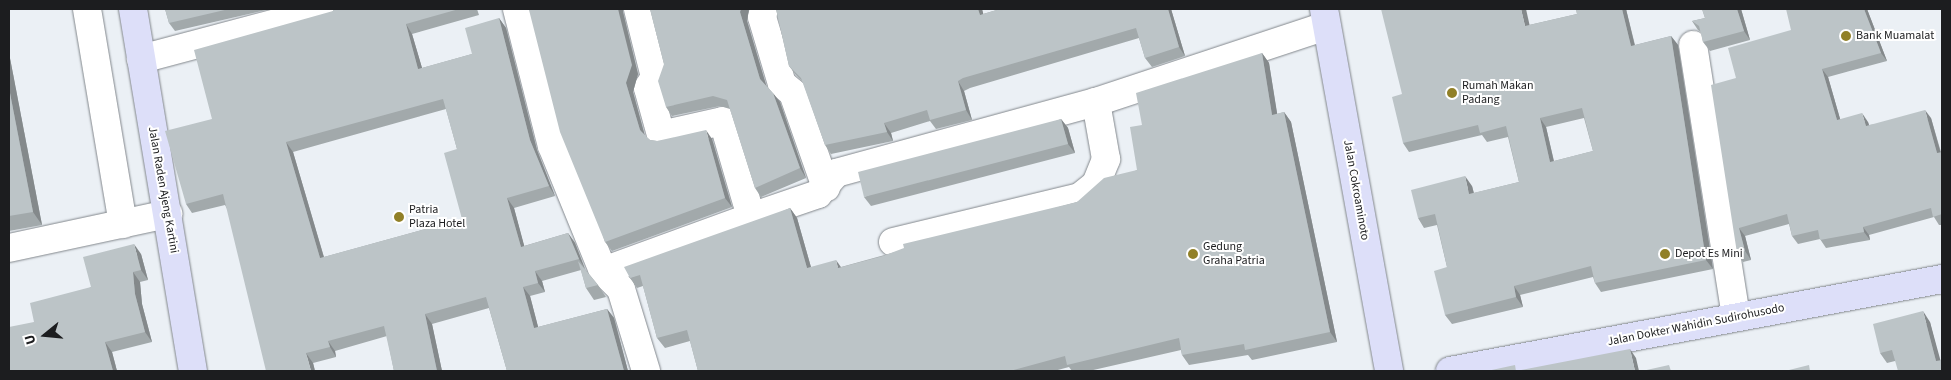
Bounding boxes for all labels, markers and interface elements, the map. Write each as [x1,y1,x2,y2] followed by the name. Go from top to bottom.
[1856,29,1934,43] place label: Bank Muamalat
[1840,30,1852,42] marker: Bank Muamalat
[1462,79,1533,107] place label: Rumah Makan Padang
[1446,87,1458,99] marker: Rumah Makan Padang
[145,126,181,254] street label: Jalan Raden Ajeng Kartini
[1340,139,1372,241] street label: Jalan Cokroaminoto
[409,203,465,231] place label: Patria Plaza Hotel
[393,211,405,223] marker: Patria Plaza Hotel
[1203,240,1265,268] place label: Gedung Graha Patria
[1675,247,1743,261] place label: Depot Es Mini
[1187,248,1199,260] marker: Gedung Graha Patria
[1659,248,1671,260] marker: Depot Es Mini
[1606,301,1786,349] street label: Jalan Dokter Wahidin Sudirohusodo
[20,310,70,360] north arrow
[20,332,42,347] text: U

